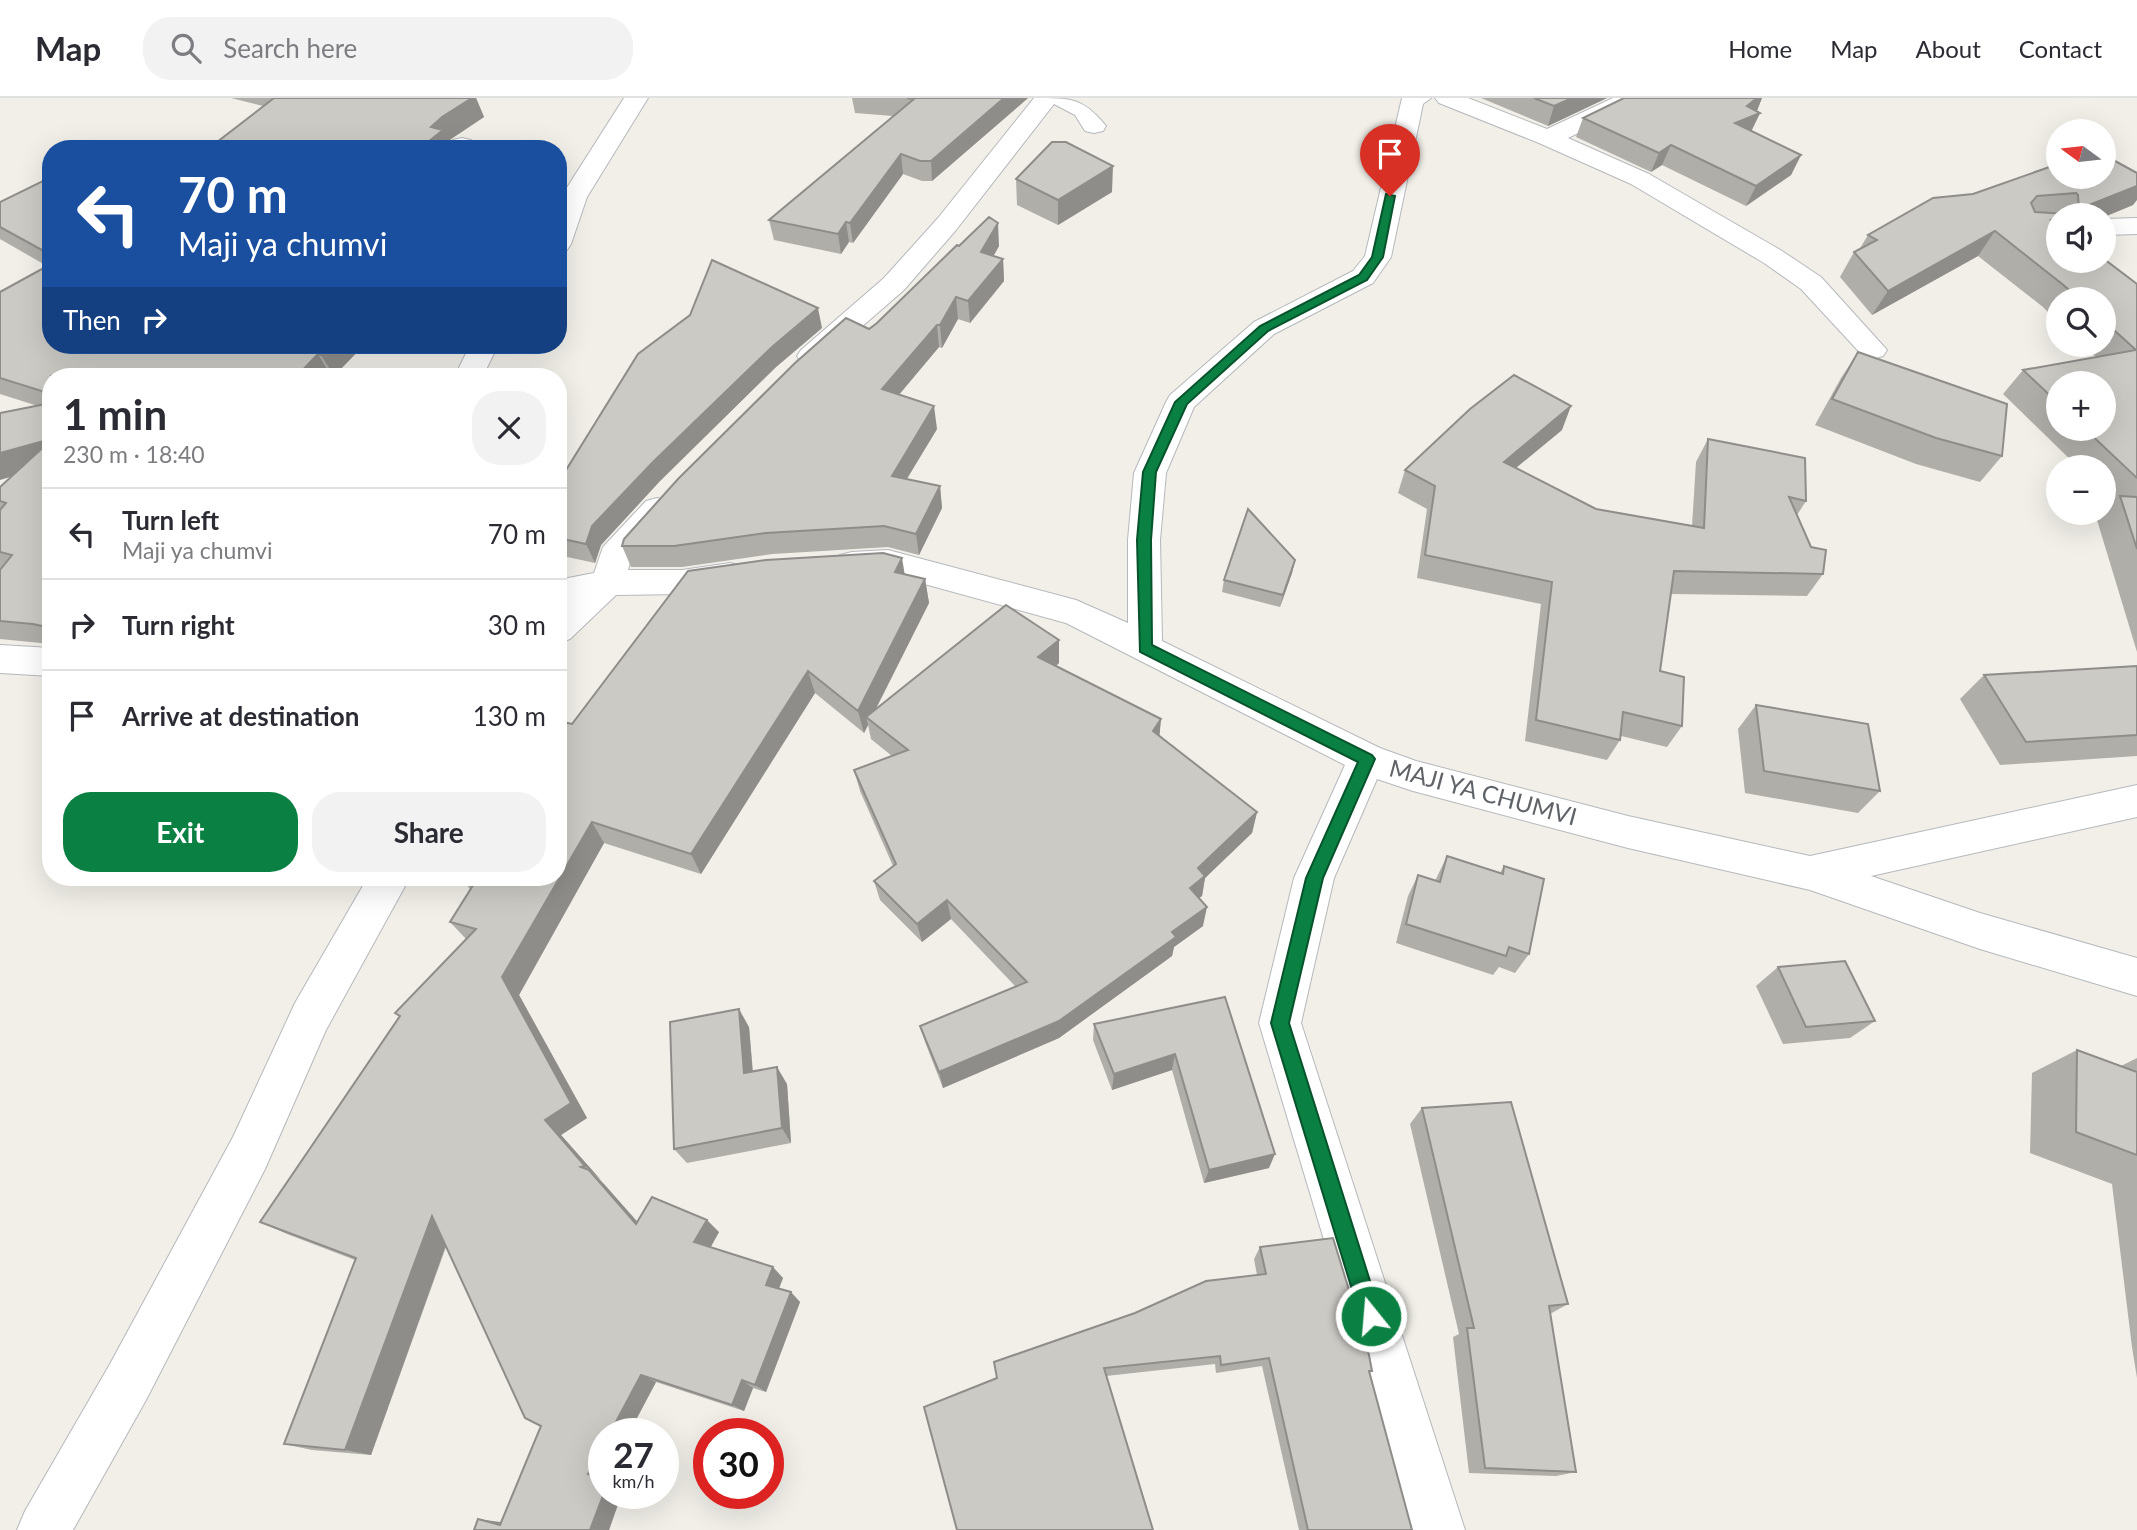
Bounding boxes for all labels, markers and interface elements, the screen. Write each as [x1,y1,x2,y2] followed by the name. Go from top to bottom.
[143,17,633,80] search box
[35,28,101,68] text: Map
[167,29,205,67] icon: search
[223,32,357,64] text: Search here
[1728,34,1792,63] text: Home
[1830,34,1878,63] text: Map
[1916,34,1981,63] text: About
[2019,34,2102,63] text: Contact
[2046,119,2116,189] north arrow
[2046,119,2116,525] map controls
[1360,124,1420,196] pin
[1371,135,1409,173] icon: arrive
[178,165,288,223] text: 70 m
[63,168,154,259] icon: left
[2046,203,2116,273] button: sound
[178,224,387,263] text: Maji ya chumvi
[2046,287,2116,357] button: search
[135,301,173,339] icon: right
[63,304,121,336] text: Then
[2046,371,2116,441] button: +
[63,389,167,439] text: 1 min
[472,391,546,465] button: close
[63,440,205,468] text: 230 m · 18:40
[2046,455,2116,525] button: −
[122,504,219,536] text: Turn left
[63,515,101,553] icon: left
[488,518,546,550] text: 70 m
[122,536,272,564] text: Maji ya chumvi
[63,606,101,644] icon: right
[122,609,235,641] text: Turn right
[488,609,546,641] text: 30 m
[63,697,101,735] icon: arrive
[122,700,359,732] text: Arrive at destination
[473,700,546,732] text: 130 m
[1387,753,1580,831] street label: MAJI YA CHUMVI
[63,792,298,872] button: Exit
[312,792,546,872] button: Share
[1334,1279,1408,1353] position arrow
[693,1418,784,1509] speed limit sign: 30
[613,1433,654,1475] text: 27
[612,1470,655,1492] text: km/h

